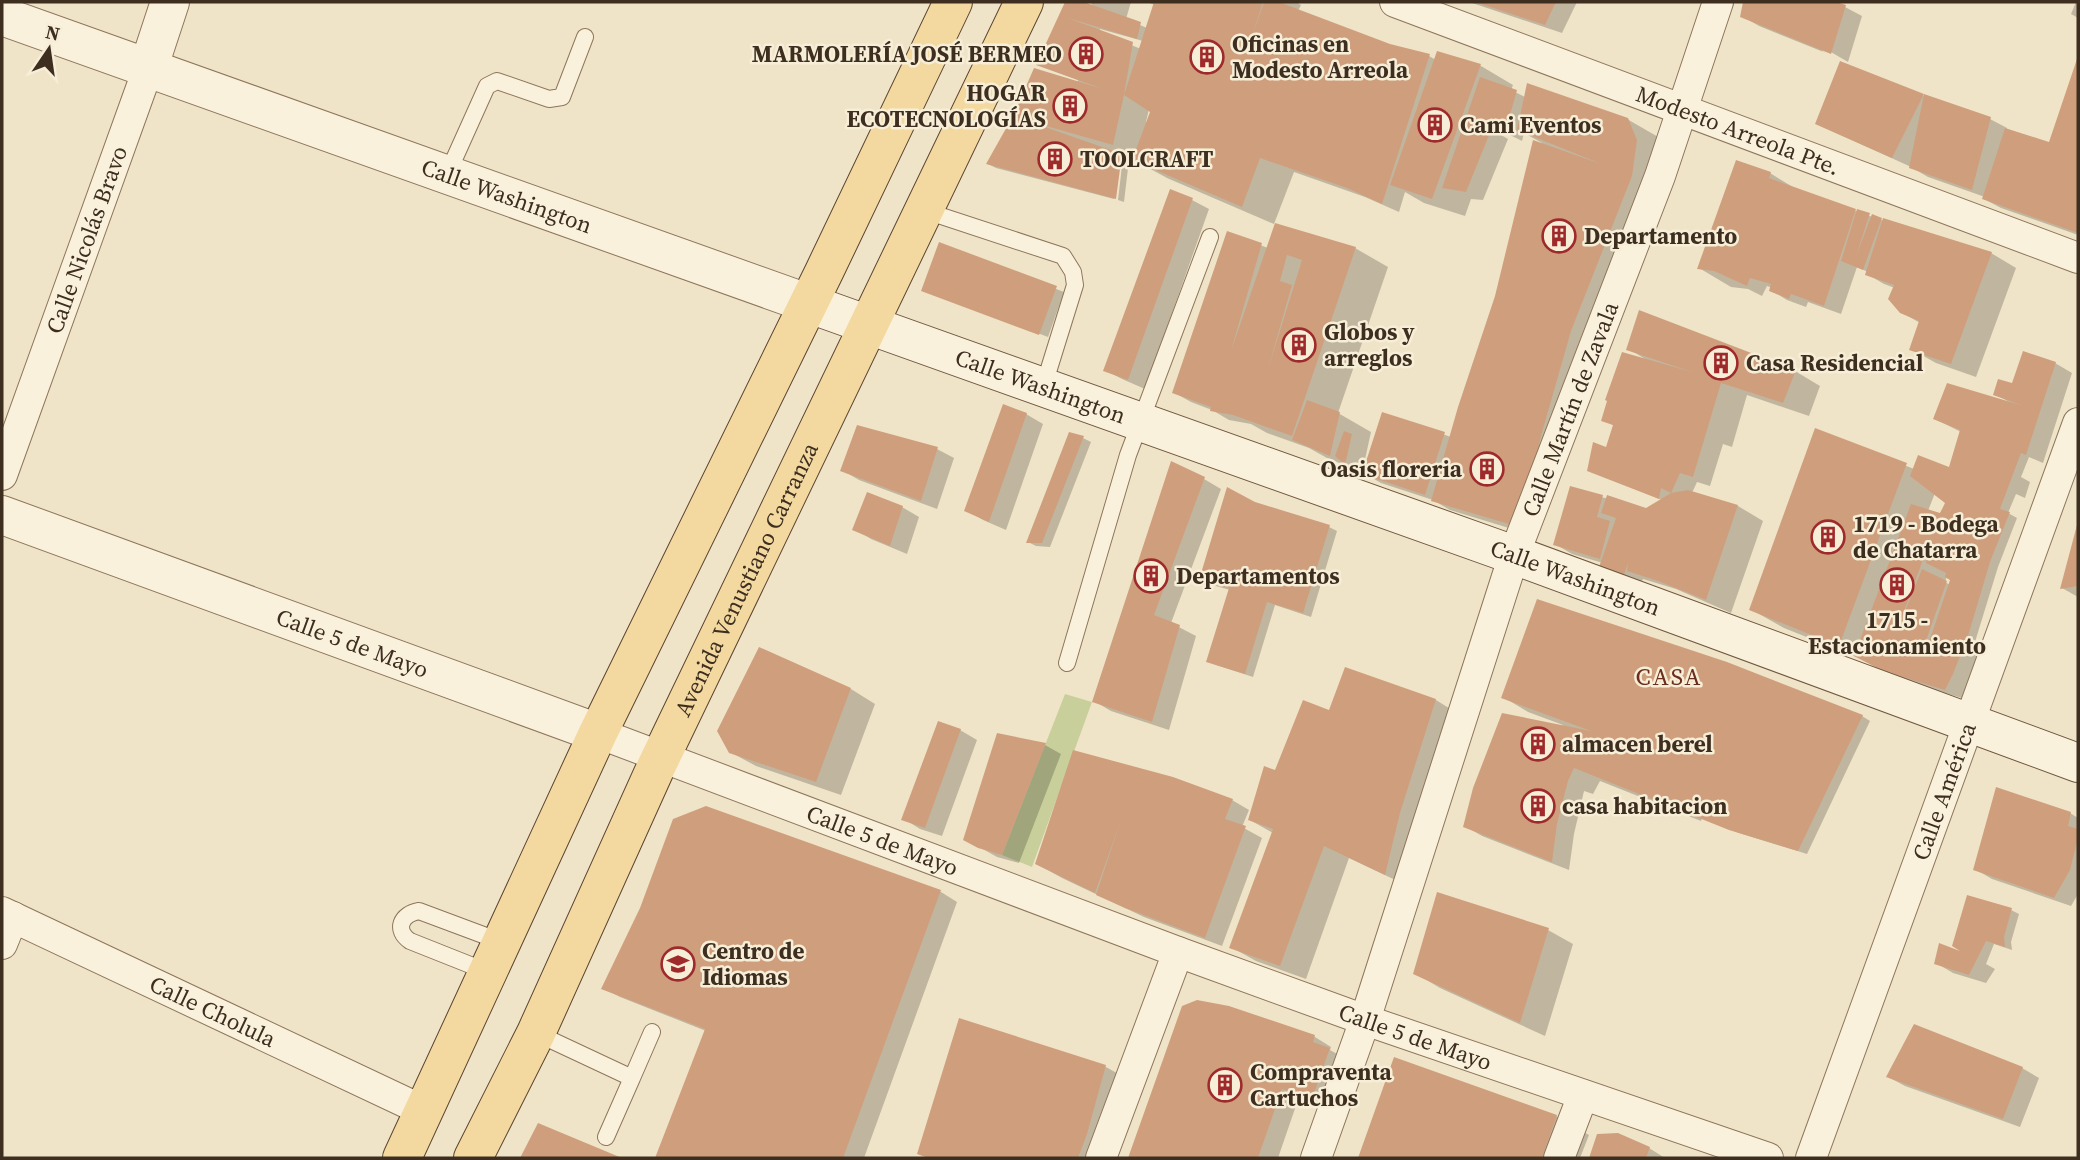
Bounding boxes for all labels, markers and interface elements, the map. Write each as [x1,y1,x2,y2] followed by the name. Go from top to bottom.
[14,14,84,84] north arrow
[43,18,63,47] text: N
[1232,28,1409,86] place label: Oficinas en Modesto Arreola
[1067,35,1105,73] building icon: MARMOLERÍA JOSÉ BERMEO
[752,38,1062,70] place label: MARMOLERÍA JOSÉ BERMEO
[1188,38,1226,76] building icon: Oficinas en Modesto Arreola
[847,77,1046,135] place label: HOGAR ECOTECNOLOGÍAS
[1631,78,1844,183] street label: Modesto Arreola Pte.
[1051,87,1089,125] building icon: HOGAR ECOTECNOLOGÍAS
[1416,106,1454,144] building icon: Cami Eventos
[1460,109,1602,141] place label: Cami Eventos
[1036,140,1074,178] building icon: TOOLCRAFT
[38,142,135,338] street label: Calle Nicolás Bravo
[1080,143,1214,175] place label: TOOLCRAFT
[417,151,597,241] street label: Calle Washington
[1540,217,1578,255] building icon: Departamento
[1584,220,1737,252] place label: Departamento
[1514,297,1626,521] street label: Calle Martín de Zavala
[1324,316,1415,374] place label: Globos y arreglos
[1280,326,1318,364] building icon: Globos y arreglos
[951,341,1130,431] street label: Calle Washington
[1702,344,1740,382] building icon: Casa Residencial
[1746,347,1923,379] place label: Casa Residencial
[667,437,826,722] street label: Avenida Venustiano Carranza
[1468,450,1506,488] building icon: Oasis floreria
[1320,453,1463,485] place label: Oasis floreria
[1853,508,2000,566] place label: 1719 - Bodega de Chatarra
[1809,518,1847,556] building icon: 1719 - Bodega de Chatarra
[1486,532,1665,624] street label: Calle Washington
[1132,557,1170,595] building icon: Departamentos
[1176,560,1340,592] place label: Departamentos
[1878,566,1916,604] building icon: 1715 - Estacionamiento
[272,601,433,686] street label: Calle 5 de Mayo
[1808,604,1986,662] place label: 1715 - Estacionamiento
[1636,660,1702,693] district label: CASA
[1904,718,1984,865] street label: Calle América
[1519,725,1557,763] building icon: almacen berel
[1562,728,1713,760] place label: almacen berel
[1519,787,1557,825] building icon: casa habitacion
[1562,790,1728,822] place label: casa habitacion
[802,797,963,884] street label: Calle 5 de Mayo
[702,935,804,993] place label: Centro de Idiomas
[659,945,697,983] school or university icon: Centro de Idiomas
[144,968,281,1055] street label: Calle Cholula
[1334,996,1496,1078] street label: Calle 5 de Mayo
[1250,1056,1393,1114] place label: Compraventa Cartuchos
[1206,1066,1244,1104] building icon: Compraventa Cartuchos

